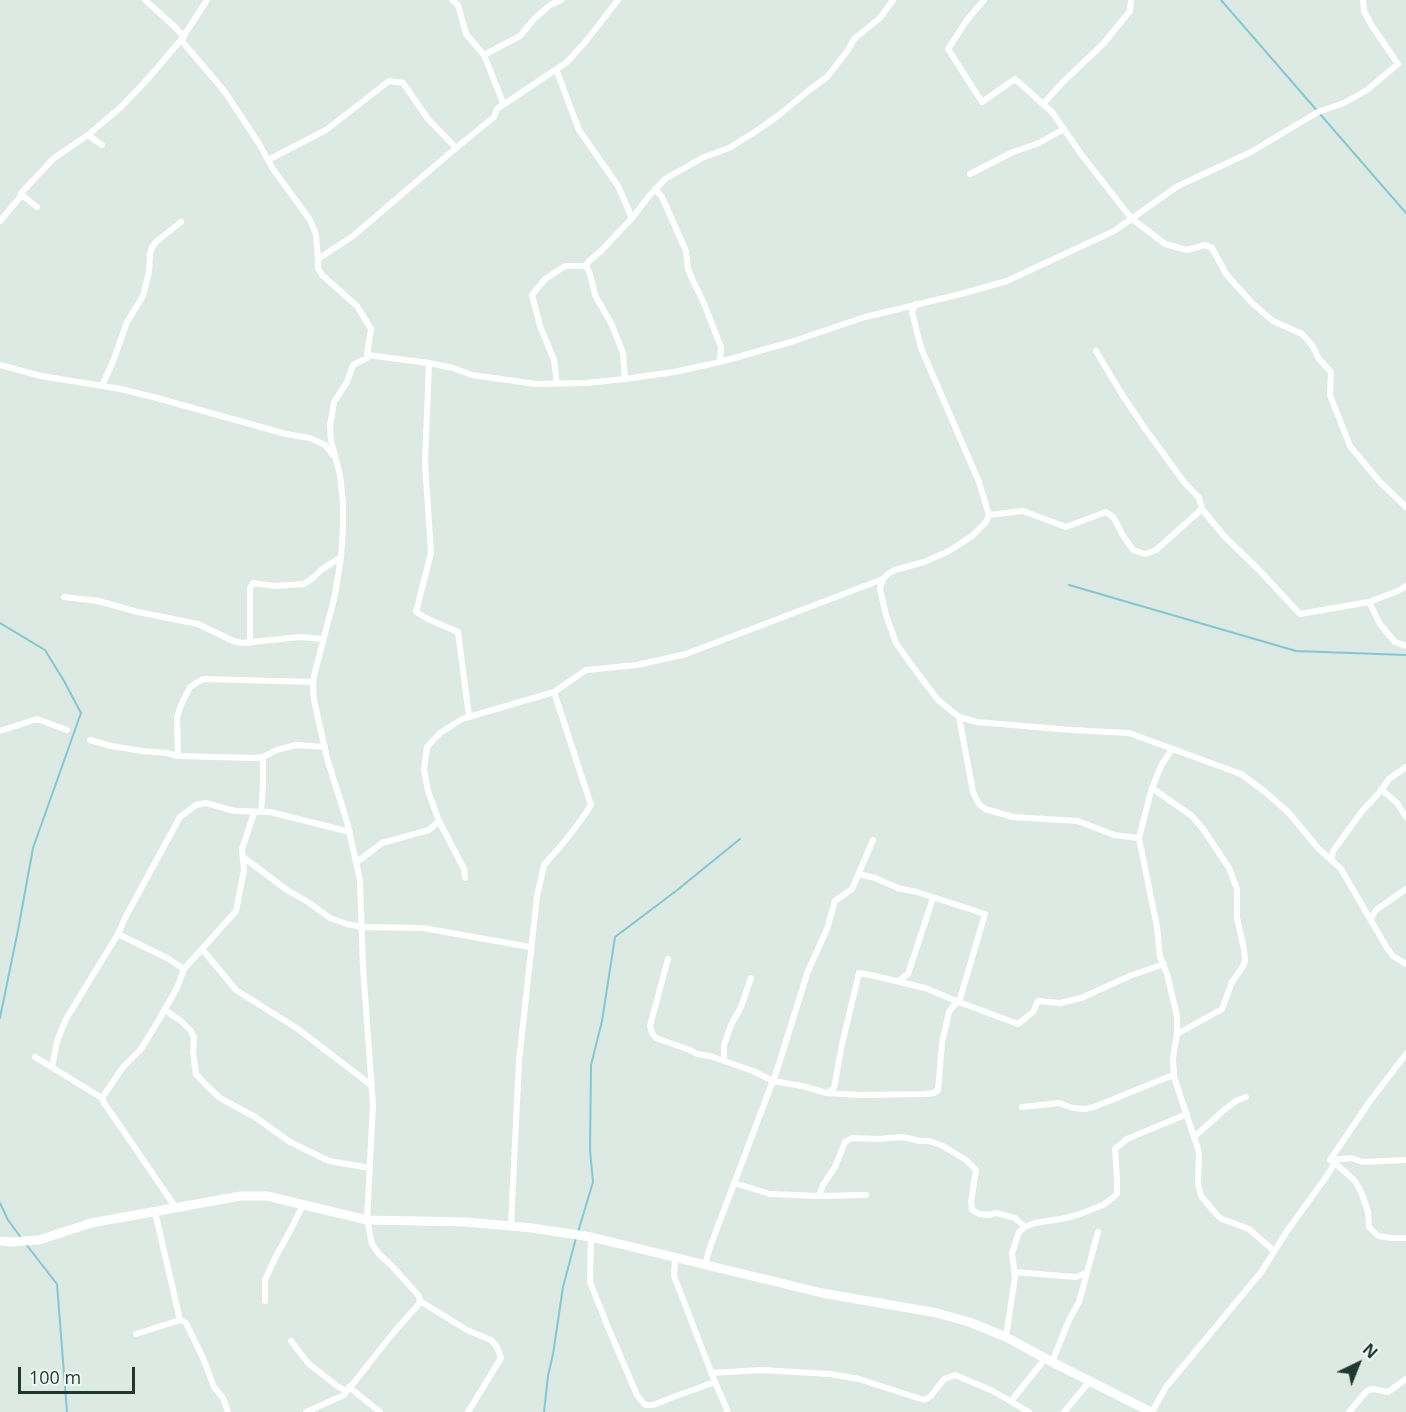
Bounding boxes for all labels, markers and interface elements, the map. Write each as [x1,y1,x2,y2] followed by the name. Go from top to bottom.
[1328,1334,1388,1394] north arrow
[1358,1338,1383,1363] text: N
[21,1355,138,1393] scale bar
[29,1365,81,1389] text: 100 m

